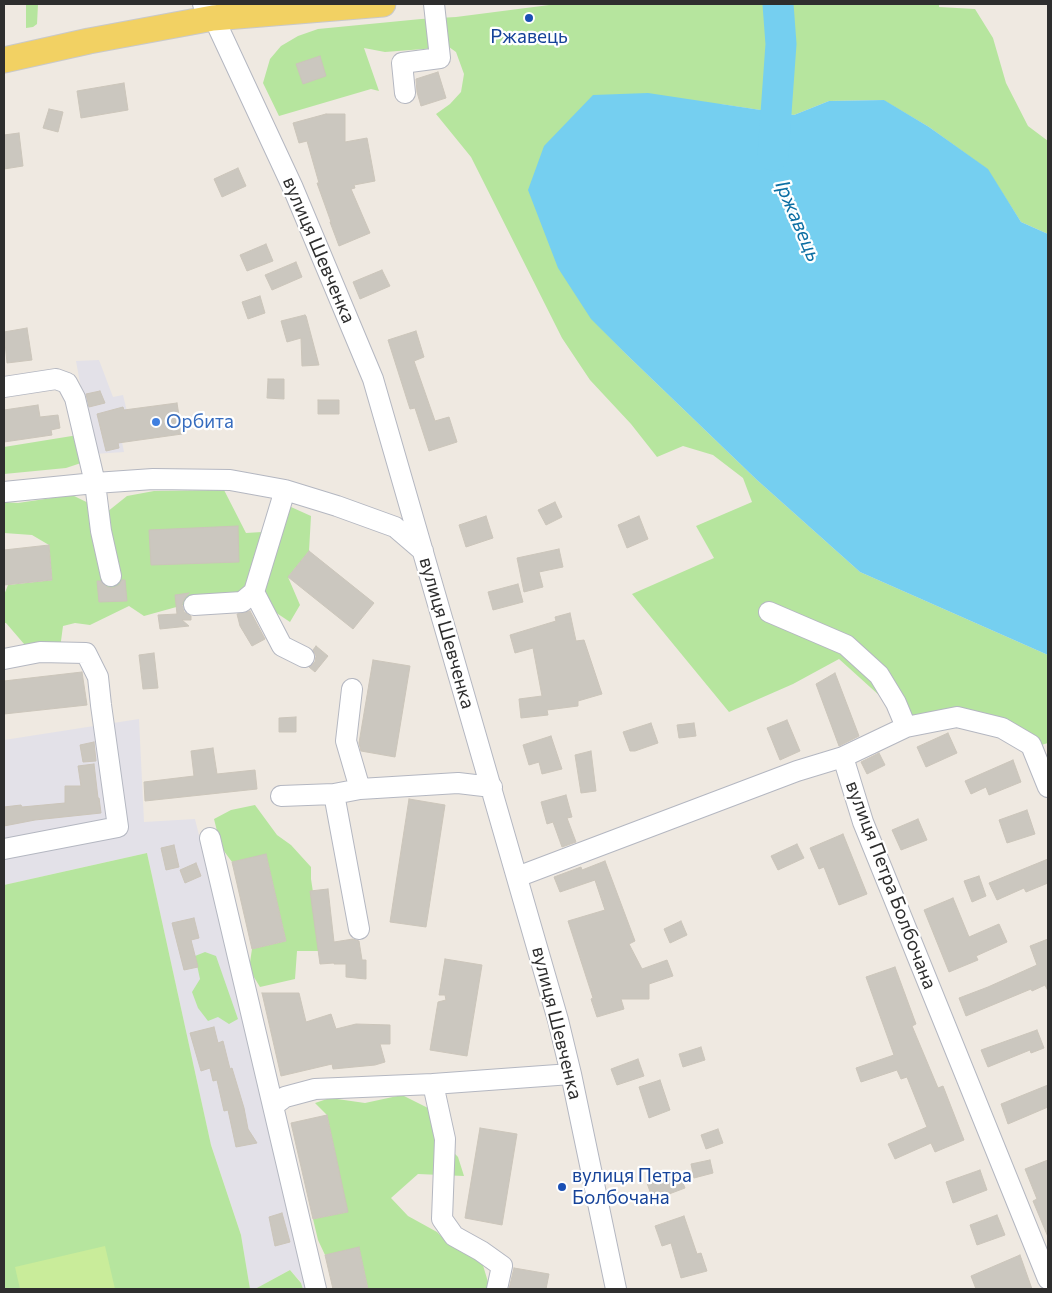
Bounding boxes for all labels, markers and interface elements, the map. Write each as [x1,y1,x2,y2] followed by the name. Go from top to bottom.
[523,12,535,24] marker: Ржавець
[490,26,568,48] place label: Ржавець
[278,173,360,327] street label: вулиця Шевченка
[770,177,826,265] water label: Іржавець
[166,411,234,433] place label: Орбита
[150,416,162,428] marker: Орбита
[414,555,480,711] street label: вулиця Шевченка
[841,778,941,992] street label: вулиця Петра Болбочана
[527,944,587,1102] street label: вулиця Шевченка
[572,1165,692,1209] place label: вулиця Петра Болбочана
[556,1181,568,1193] marker: вулиця Петра Болбочана

